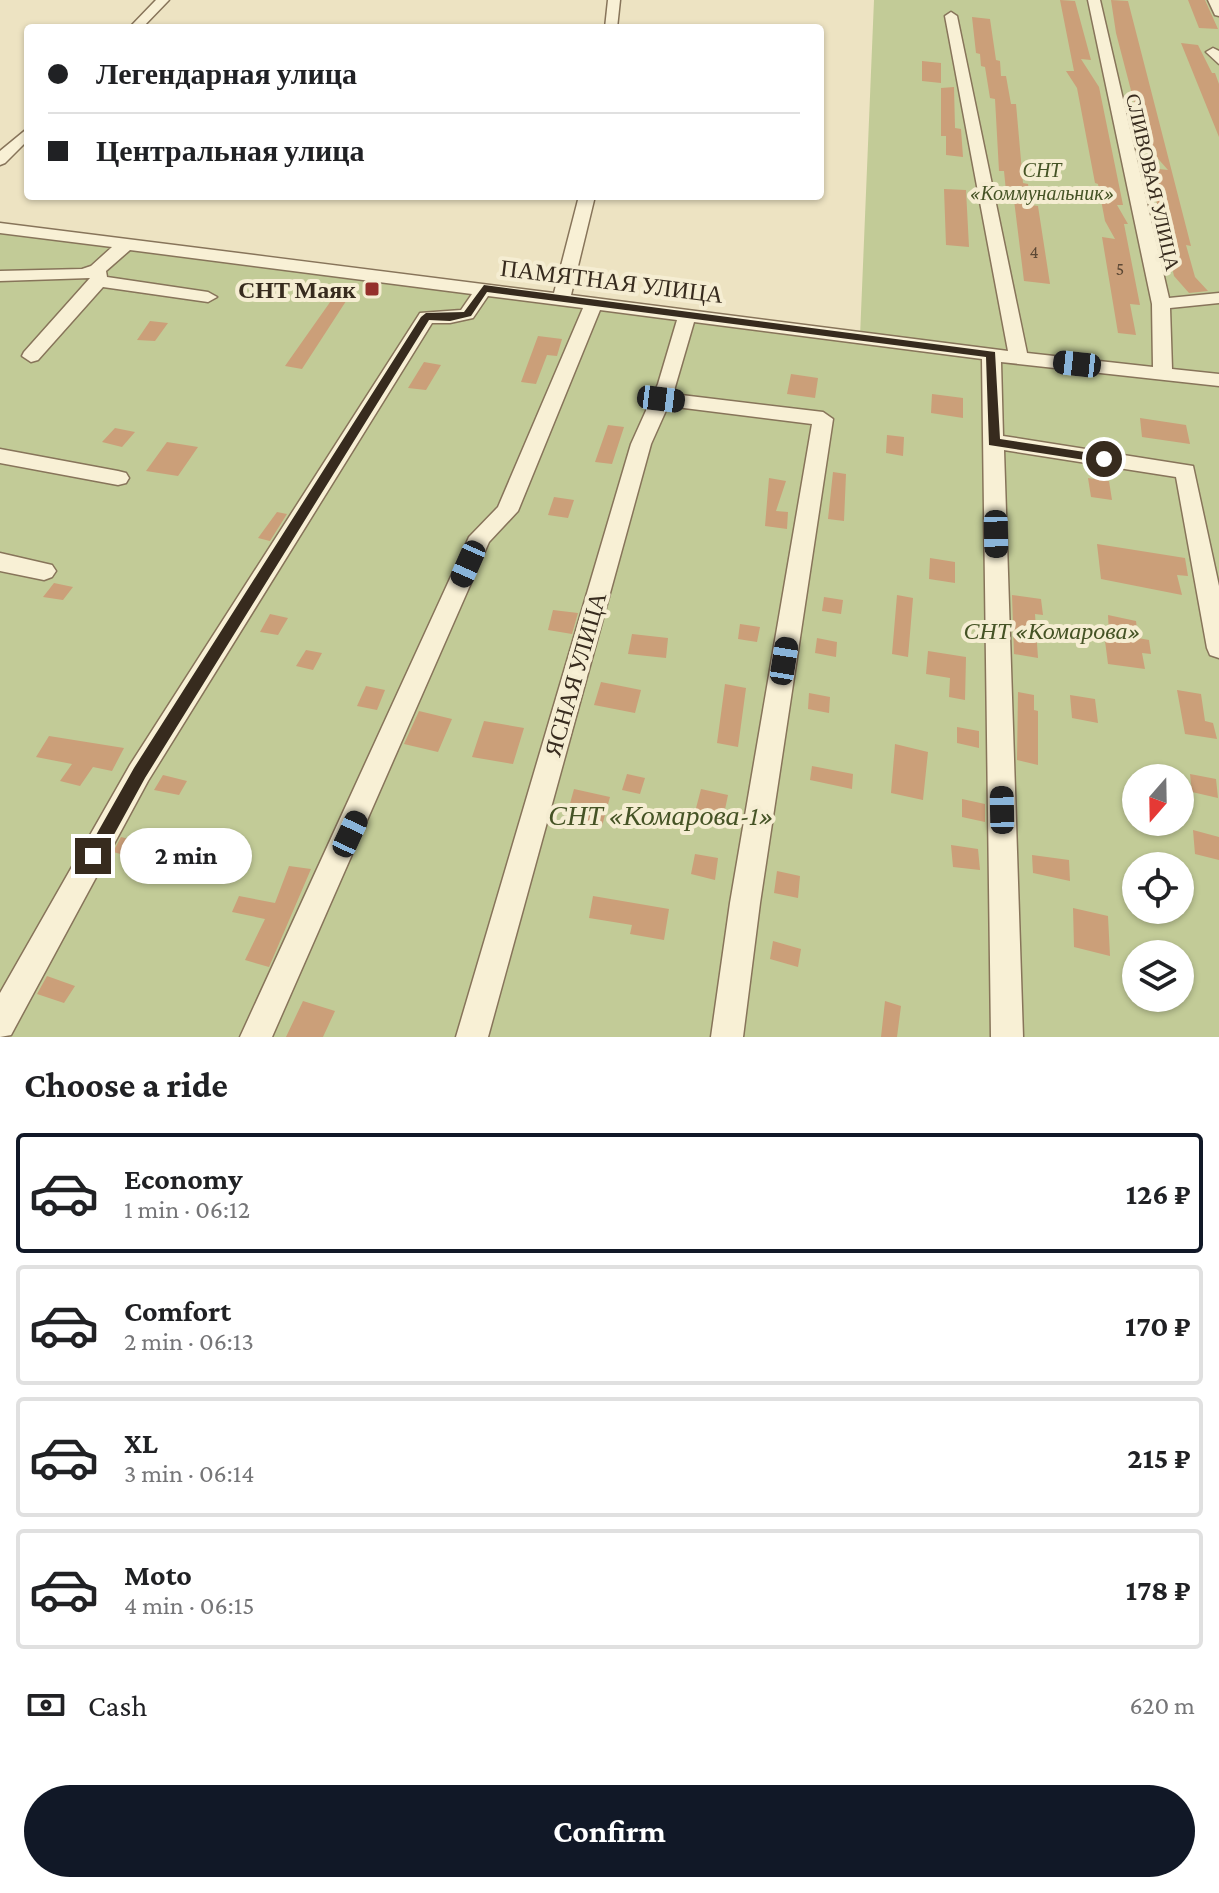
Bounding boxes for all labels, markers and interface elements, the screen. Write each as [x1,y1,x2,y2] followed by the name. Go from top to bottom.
[96,57,357,90] text: Легендарная улица
[1121,91,1184,273] street label: СЛИВОВАЯ УЛИЦА
[96,134,365,167] text: Центральная улица
[970,159,1114,205] park label: СНТ «Коммунальник»
[1029,242,1039,262] house number: 4
[499,254,726,308] street label: ПАМЯТНАЯ УЛИЦА
[1116,259,1124,279] house number: 5
[238,276,356,303] place label: СНТ Маяк
[363,280,381,298] marker: СНТ Маяк
[1052,350,1102,378] car
[636,384,686,414] car
[1086,441,1122,477] route start
[984,510,1008,558] car
[447,537,489,591] car
[539,588,612,759] street label: ЯСНАЯ УЛИЦА
[964,617,1140,644] park label: СНТ «Комарова»
[768,635,800,687] car
[1122,764,1194,836] north arrow
[1122,764,1194,1012] map controls
[990,786,1014,834] car
[548,800,774,831] park label: СНТ «Комарова-1»
[329,807,371,861] car
[121,828,253,884] callout: 2 min
[75,838,111,874] route end
[155,841,217,870] text: 2 min
[1122,852,1194,924] button: locate
[1122,940,1194,1012] button: layers
[24,1065,228,1105] text: Choose a ride
[28,1157,100,1229] icon: car
[124,1162,243,1195] text: Economy
[1126,1177,1191,1210] text: 126 ₽
[124,1195,250,1224] text: 1 min · 06:12
[28,1289,100,1361] icon: car
[124,1294,231,1327] text: Comfort
[1125,1309,1191,1342] text: 170 ₽
[124,1327,254,1356] text: 2 min · 06:13
[28,1421,100,1493] icon: car
[124,1426,158,1459] text: XL
[1127,1441,1191,1474] text: 215 ₽
[124,1459,255,1488] text: 3 min · 06:14
[28,1553,100,1625] icon: car
[124,1558,192,1591] text: Moto
[1126,1573,1191,1606] text: 178 ₽
[124,1591,255,1620] text: 4 min · 06:15
[24,1683,68,1727] icon: cash
[88,1689,147,1722] text: Cash
[1129,1691,1195,1720] text: 620 m
[24,1785,1195,1877] button: Confirm

